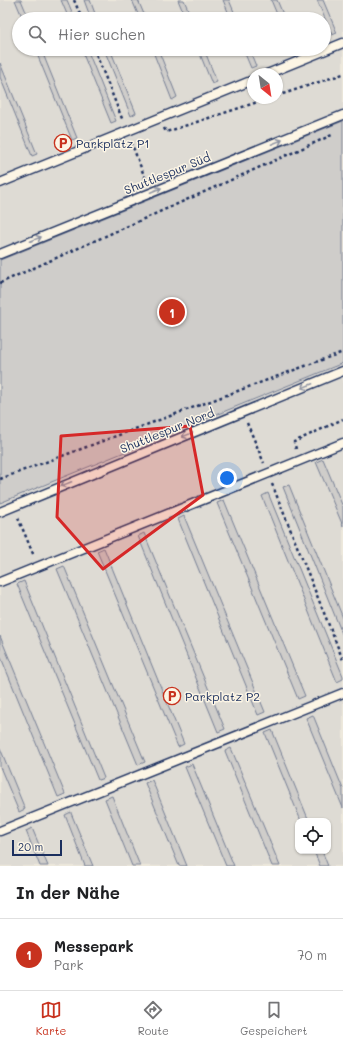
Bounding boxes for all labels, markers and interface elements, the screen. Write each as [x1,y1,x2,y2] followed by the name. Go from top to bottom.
[12,12,331,56] search box
[26,23,48,45] icon: search
[58,24,145,44] text: Hier suchen
[247,68,283,104] north arrow
[53,133,73,153] parking icon: Parkplatz P1
[76,135,150,151] place label: Parkplatz P1
[271,137,283,145] one-way arrow
[121,148,213,198] street label: Shuttlespur Süd
[150,186,162,193] one-way arrow
[30,235,42,243] one-way arrow
[159,297,185,327] pin: 1
[301,382,313,390] one-way arrow
[117,404,217,456] street label: Shuttlespur Nord
[181,431,193,439] one-way arrow
[217,468,237,488] your location
[61,481,73,489] one-way arrow
[162,686,182,706] parking icon: Parkplatz P2
[185,688,260,704] place label: Parkplatz P2
[295,818,331,854] map controls
[295,818,331,854] button: locate
[12,838,62,857] scale bar
[18,839,43,854] text: 20 m
[16,881,120,903] text: In der Nähe
[54,936,134,956] text: Messepark
[26,946,32,963] text: 1
[297,946,327,963] text: 70 m
[54,956,83,973] text: Park
[36,999,66,1038] tab: Karte
[138,999,169,1038] tab: Route
[240,999,307,1038] tab: Gespeichert

